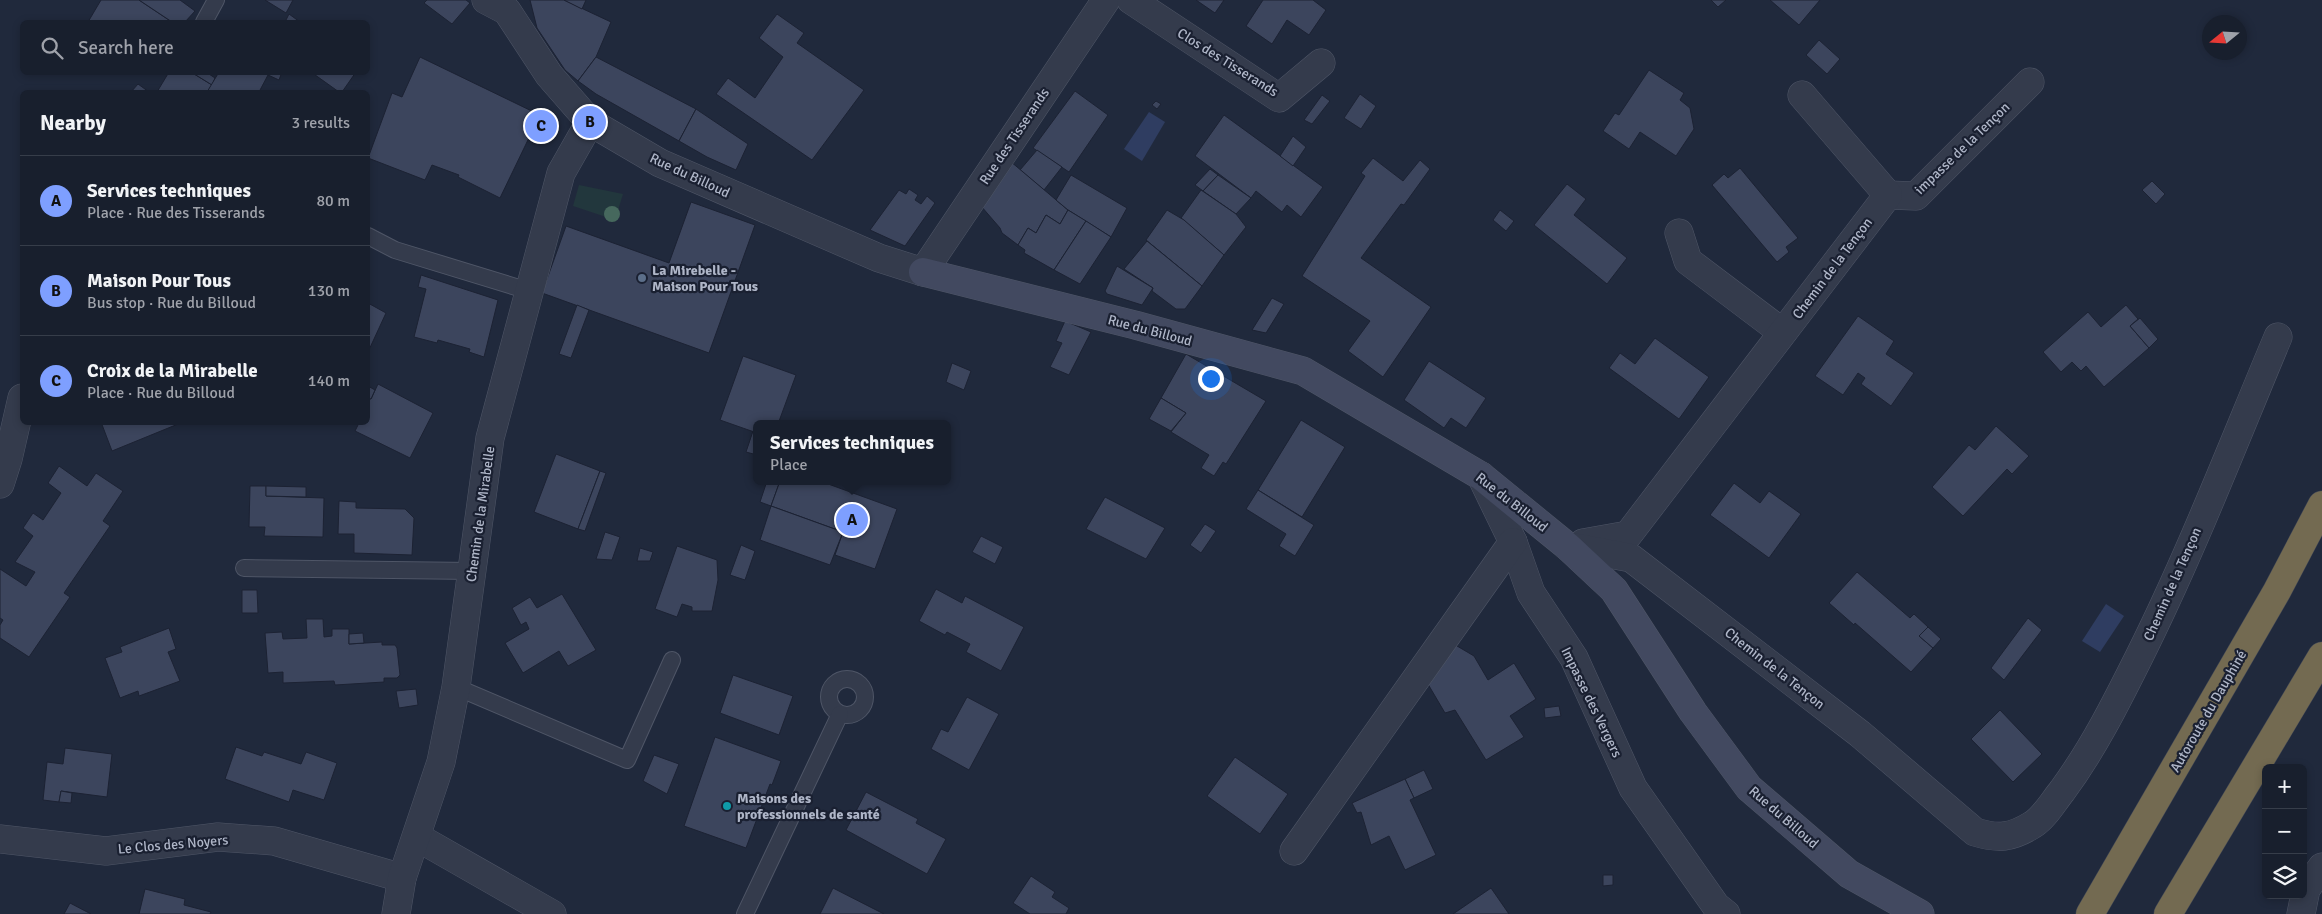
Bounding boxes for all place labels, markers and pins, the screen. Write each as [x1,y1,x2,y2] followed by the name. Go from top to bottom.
[574,103,606,141] pin: B
[525,107,557,145] pin: C
[652,262,758,295] place label: La Mirebelle - Maison Pour Tous
[636,272,648,284] marker: La Mirebelle - Maison Pour Tous
[836,501,868,539] pin: A
[737,790,880,823] place label: Maisons des professionnels de santé
[721,800,733,812] marker: Maisons des professionnels de santé

